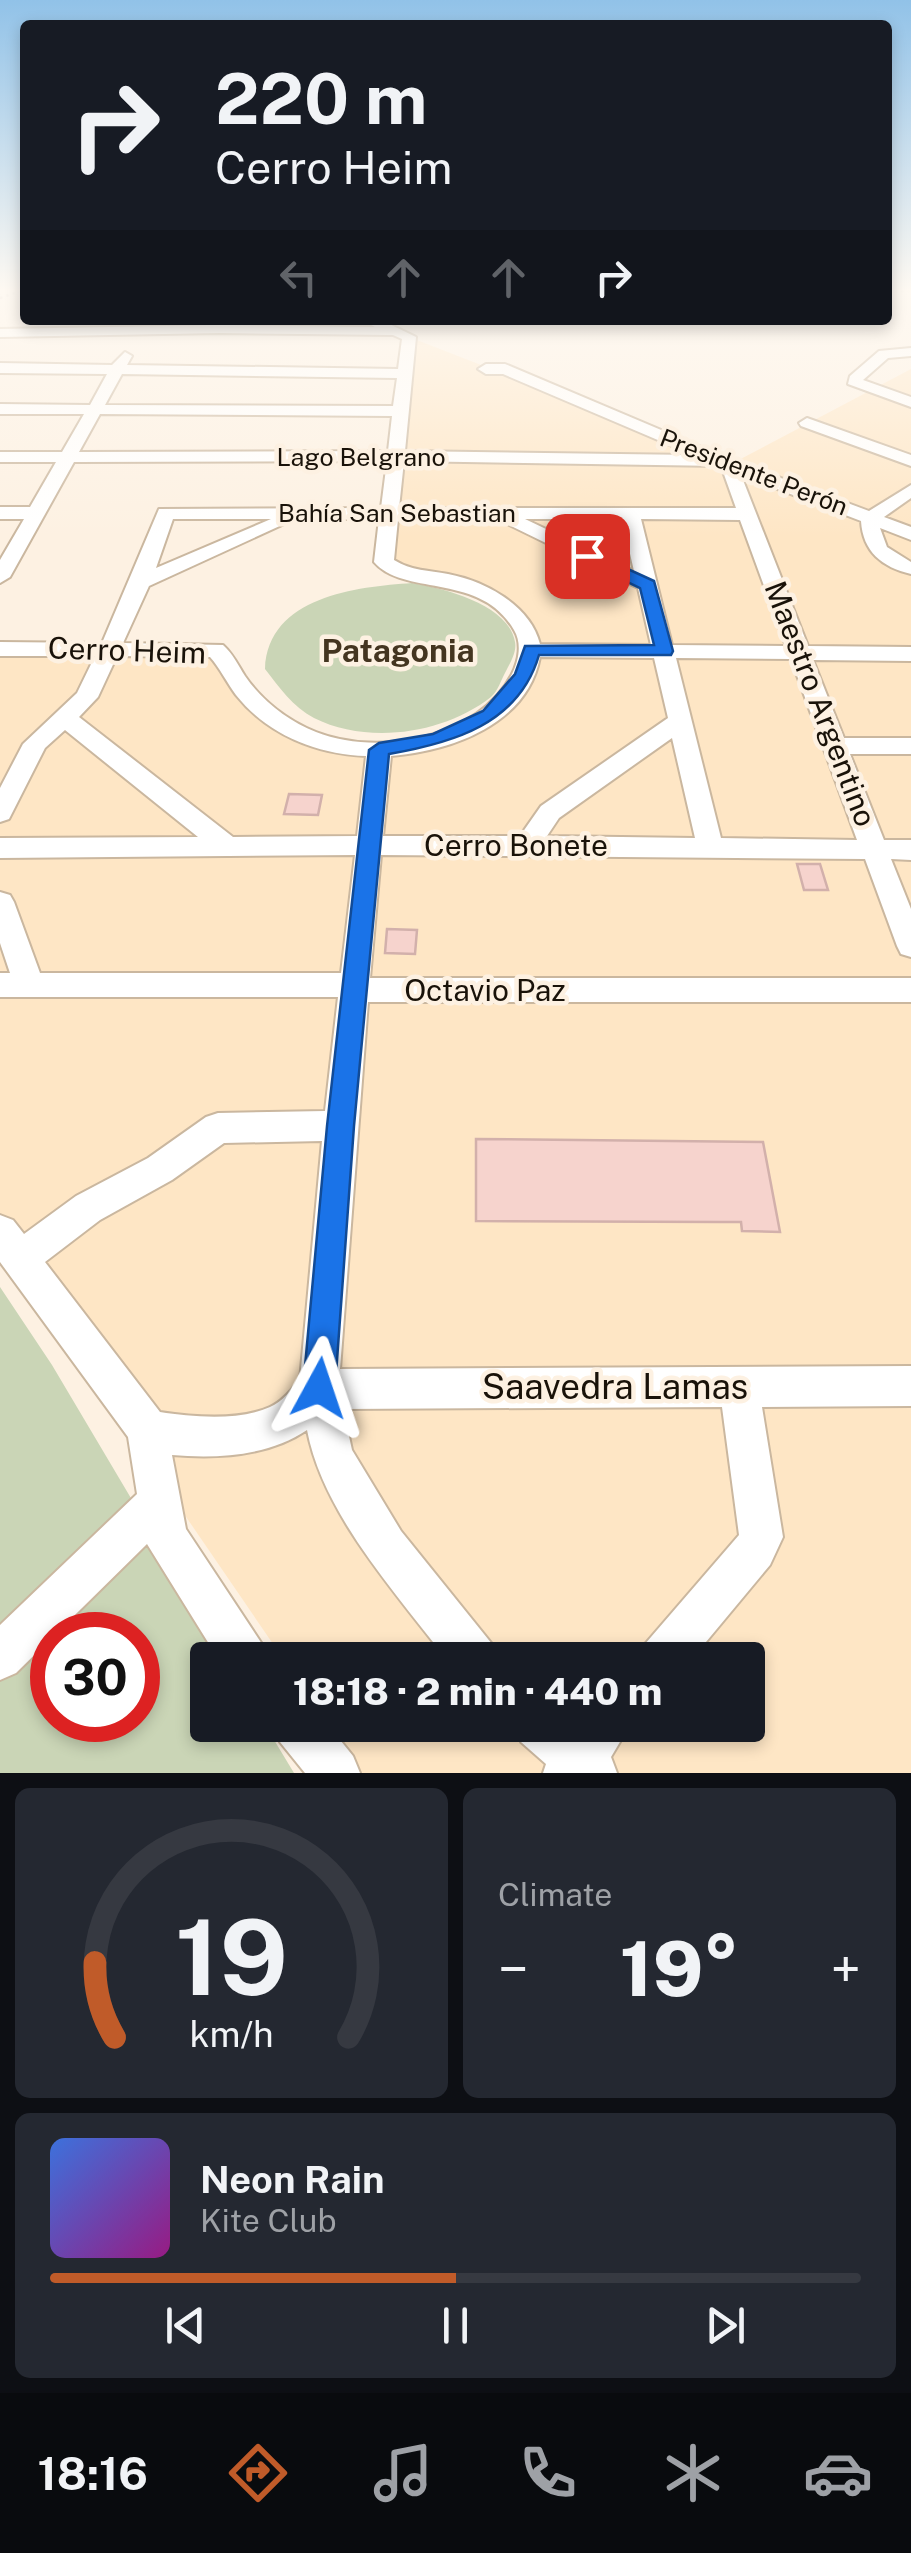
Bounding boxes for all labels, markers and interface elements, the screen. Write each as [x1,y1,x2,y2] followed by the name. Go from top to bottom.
[215,57,428,140] text: 220 m
[50,60,180,190] icon: right
[215,141,452,194] text: Cerro Heim
[271,250,326,305] icon: left
[376,250,431,305] icon: ahead
[481,250,536,305] icon: ahead
[586,250,641,305] icon: right
[656,422,852,522] street label: Presidente Perón
[276,442,446,472] street label: Lago Belgrano
[278,498,516,528] street label: Bahía San Sebastian
[545,514,630,599] pin
[560,529,615,584] icon: arrive
[758,576,884,831] street label: Maestro Argentino
[47,629,207,671] street label: Cerro Heim
[321,632,475,669] district label: Patagonia
[424,827,608,863] street label: Cerro Bonete
[404,972,566,1008] street label: Octavio Paz
[267,1336,371,1440] position arrow
[482,1366,748,1407] street label: Saavedra Lamas
[30,1612,160,1742] speed limit sign: 30
[293,1669,662,1714] text: 18:18 · 2 min · 440 m
[498,1876,612,1913] text: Climate
[175,1896,288,2018] text: 19
[620,1925,739,2013] text: 19°
[498,1937,529,2001] text: −
[831,1937,861,2001] text: +
[189,2013,274,2055] text: km/h
[200,2157,384,2202] text: Neon Rain
[200,2202,337,2239] text: Kite Club
[158,2298,213,2353] icon: previous
[428,2298,483,2353] icon: pause
[698,2298,753,2353] icon: next
[223,2438,293,2508] icon: directions
[368,2438,438,2508] icon: music
[513,2438,583,2508] icon: phone
[658,2438,728,2508] icon: climate
[803,2438,873,2508] icon: car
[38,2447,148,2500] text: 18:16

